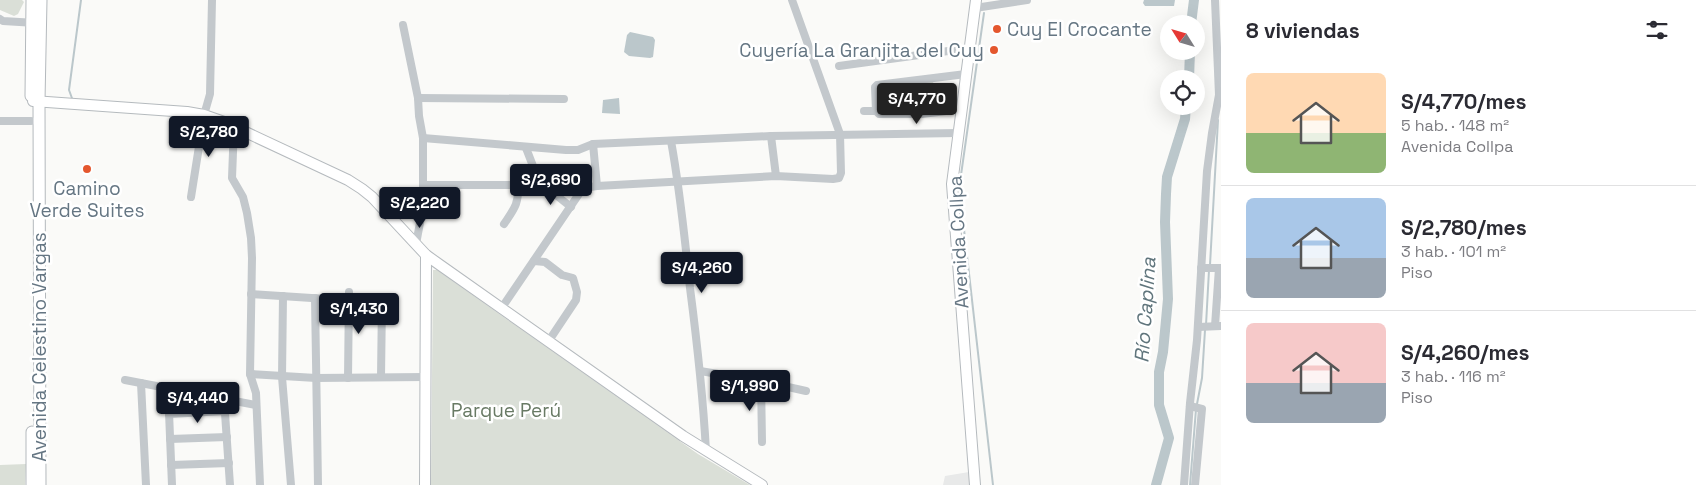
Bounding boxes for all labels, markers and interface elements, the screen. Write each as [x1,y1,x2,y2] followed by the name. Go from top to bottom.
[1160,15,1205,60] north arrow
[1160,15,1205,115] map controls
[1643,16,1671,44] icon: filters
[1007,17,1152,42] place label: Cuy El Crocante
[1246,17,1360,44] text: 8 viviendas
[991,23,1003,35] marker: Cuy El Crocante
[739,38,984,63] place label: Cuyería La Granjita del Cuy
[988,44,1000,56] marker: Cuyería La Granjita del Cuy
[1160,70,1205,115] button: locate
[871,82,963,125] pin: S/4,770
[888,88,946,109] text: S/4,770
[1401,88,1527,115] text: S/4,770/mes
[1286,93,1346,153] icon: home
[1401,115,1509,136] text: 5 hab. · 148 m²
[163,116,255,158] pin: S/2,780
[180,121,238,142] text: S/2,780
[1401,136,1513,157] text: Avenida Collpa
[81,163,93,175] marker: Camino Verde Suites
[505,164,597,206] pin: S/2,690
[521,169,581,190] text: S/2,690
[943,175,974,309] street label: Avenida Collpa
[29,176,145,223] place label: Camino Verde Suites
[374,186,466,229] pin: S/2,220
[390,192,450,213] text: S/2,220
[1401,214,1527,241] text: S/2,780/mes
[1286,218,1346,278] icon: home
[27,232,52,462] street label: Avenida Celestino Vargas
[1401,241,1506,262] text: 3 hab. · 101 m²
[656,252,748,294] pin: S/4,260
[1128,256,1162,364] water label: Río Caplina
[672,257,732,278] text: S/4,260
[1401,262,1433,283] text: Piso
[313,292,405,335] pin: S/1,430
[330,298,388,319] text: S/1,430
[1401,339,1530,366] text: S/4,260/mes
[1286,343,1346,403] icon: home
[1401,366,1506,387] text: 3 hab. · 116 m²
[704,370,796,412] pin: S/1,990
[721,375,779,396] text: S/1,990
[152,382,244,424] pin: S/4,440
[167,387,229,408] text: S/4,440
[1401,387,1433,408] text: Piso
[451,398,561,423] park label: Parque Perú

